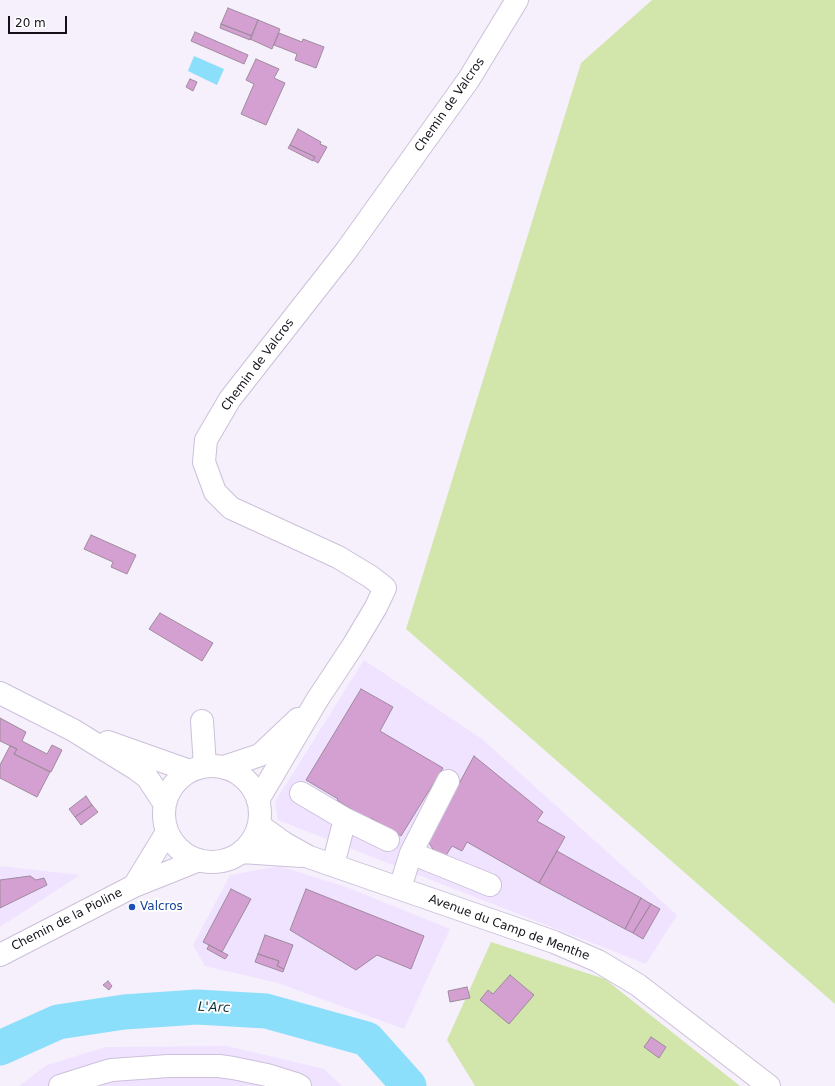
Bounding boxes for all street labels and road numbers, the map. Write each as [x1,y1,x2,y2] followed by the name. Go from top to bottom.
[412,55,488,155] street label: Chemin de Valcros
[219,316,297,414] street label: Chemin de Valcros
[9,886,125,954] street label: Chemin de la Pioline
[427,892,591,964] street label: Avenue du Camp de Menthe

